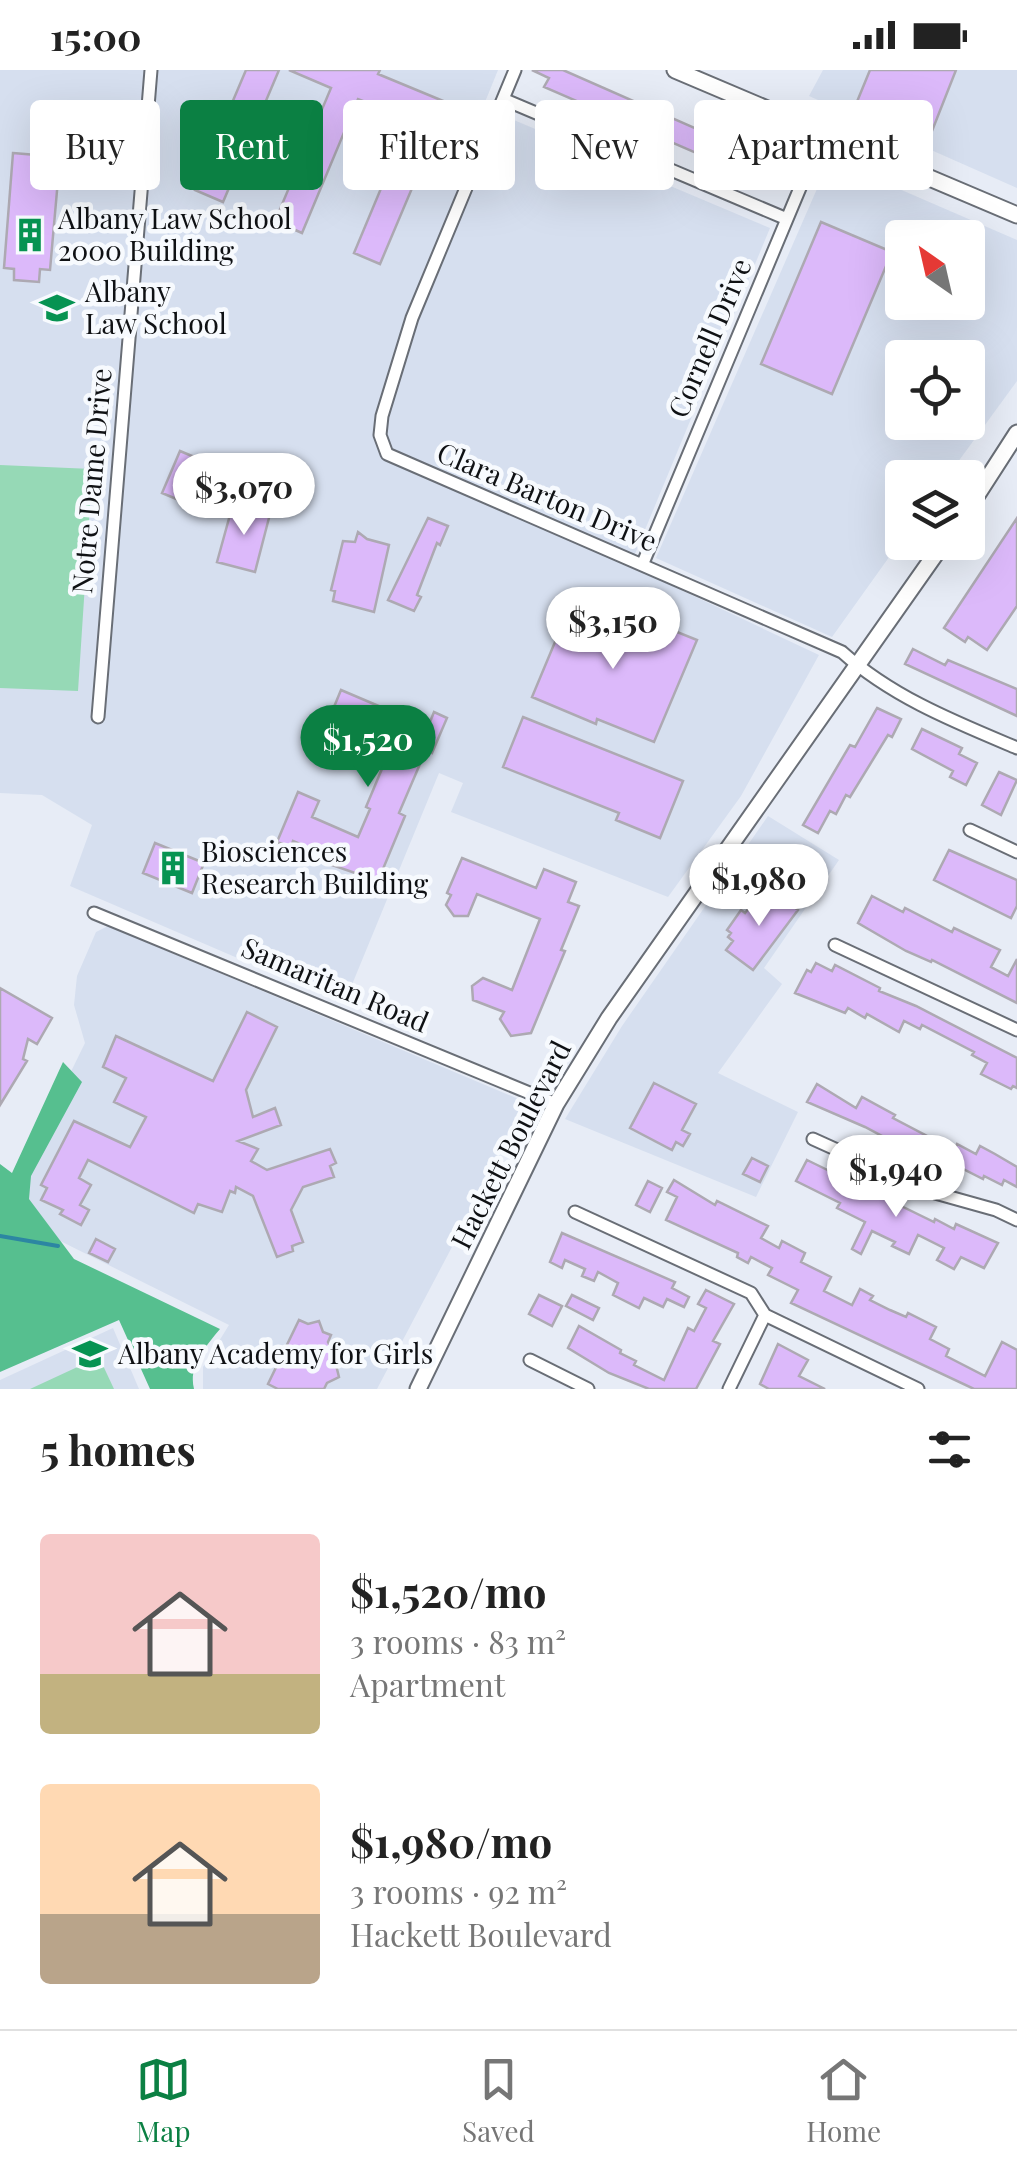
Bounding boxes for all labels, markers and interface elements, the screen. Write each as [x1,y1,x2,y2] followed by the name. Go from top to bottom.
[50,10,142,61] text: 15:00
[30,100,160,190] chip: Buy
[180,100,323,190] chip: Rent
[343,100,515,190] chip: Filters
[535,100,674,190] chip: New
[694,100,933,190] chip: Apartment
[57,199,292,268] place label: Albany Law School 2000 Building
[11,216,49,254] building icon: Albany Law School 2000 Building
[885,220,985,320] north arrow
[885,220,985,560] map controls
[658,252,759,423] street label: Cornell Drive
[84,272,227,341] place label: Albany Law School
[38,289,76,327] school or university icon: Albany Law School
[885,340,985,440] button: locate
[62,367,119,595] street label: Notre Dame Drive
[432,433,663,559] street label: Clara Barton Drive
[163,453,325,538] pin: $3,070
[885,460,985,560] button: layers
[195,464,293,507] text: $3,070
[532,587,694,672] pin: $3,150
[568,598,658,641] text: $3,150
[287,705,449,790] pin: $1,520
[323,716,413,759] text: $1,520
[201,832,428,901] place label: Biosciences Research Building
[678,844,840,929] pin: $1,980
[154,849,192,887] building icon: Biosciences Research Building
[711,855,807,898] text: $1,980
[236,928,435,1040] street label: Samaritan Road
[441,1034,578,1255] street label: Hackett Boulevard
[815,1135,977,1220] pin: $1,940
[849,1146,943,1189] text: $1,940
[117,1334,433,1371] place label: Albany Academy for Girls
[71,1335,109,1373] school or university icon: Albany Academy for Girls
[40,1421,196,1477] text: 5 homes
[922,1422,977,1477] icon: filters
[350,1563,547,1619] text: $1,520/mo
[120,1574,240,1694] icon: home
[350,1619,566,1662] text: 3 rooms · 83 m²
[350,1662,505,1705] text: Apartment
[350,1813,552,1869] text: $1,980/mo
[120,1824,240,1944] icon: home
[350,1869,567,1912] text: 3 rooms · 92 m²
[350,1912,612,1955] text: Hackett Boulevard
[136,2052,191,2149] tab: Map
[462,2052,535,2149] tab: Saved
[806,2052,881,2149] tab: Home

